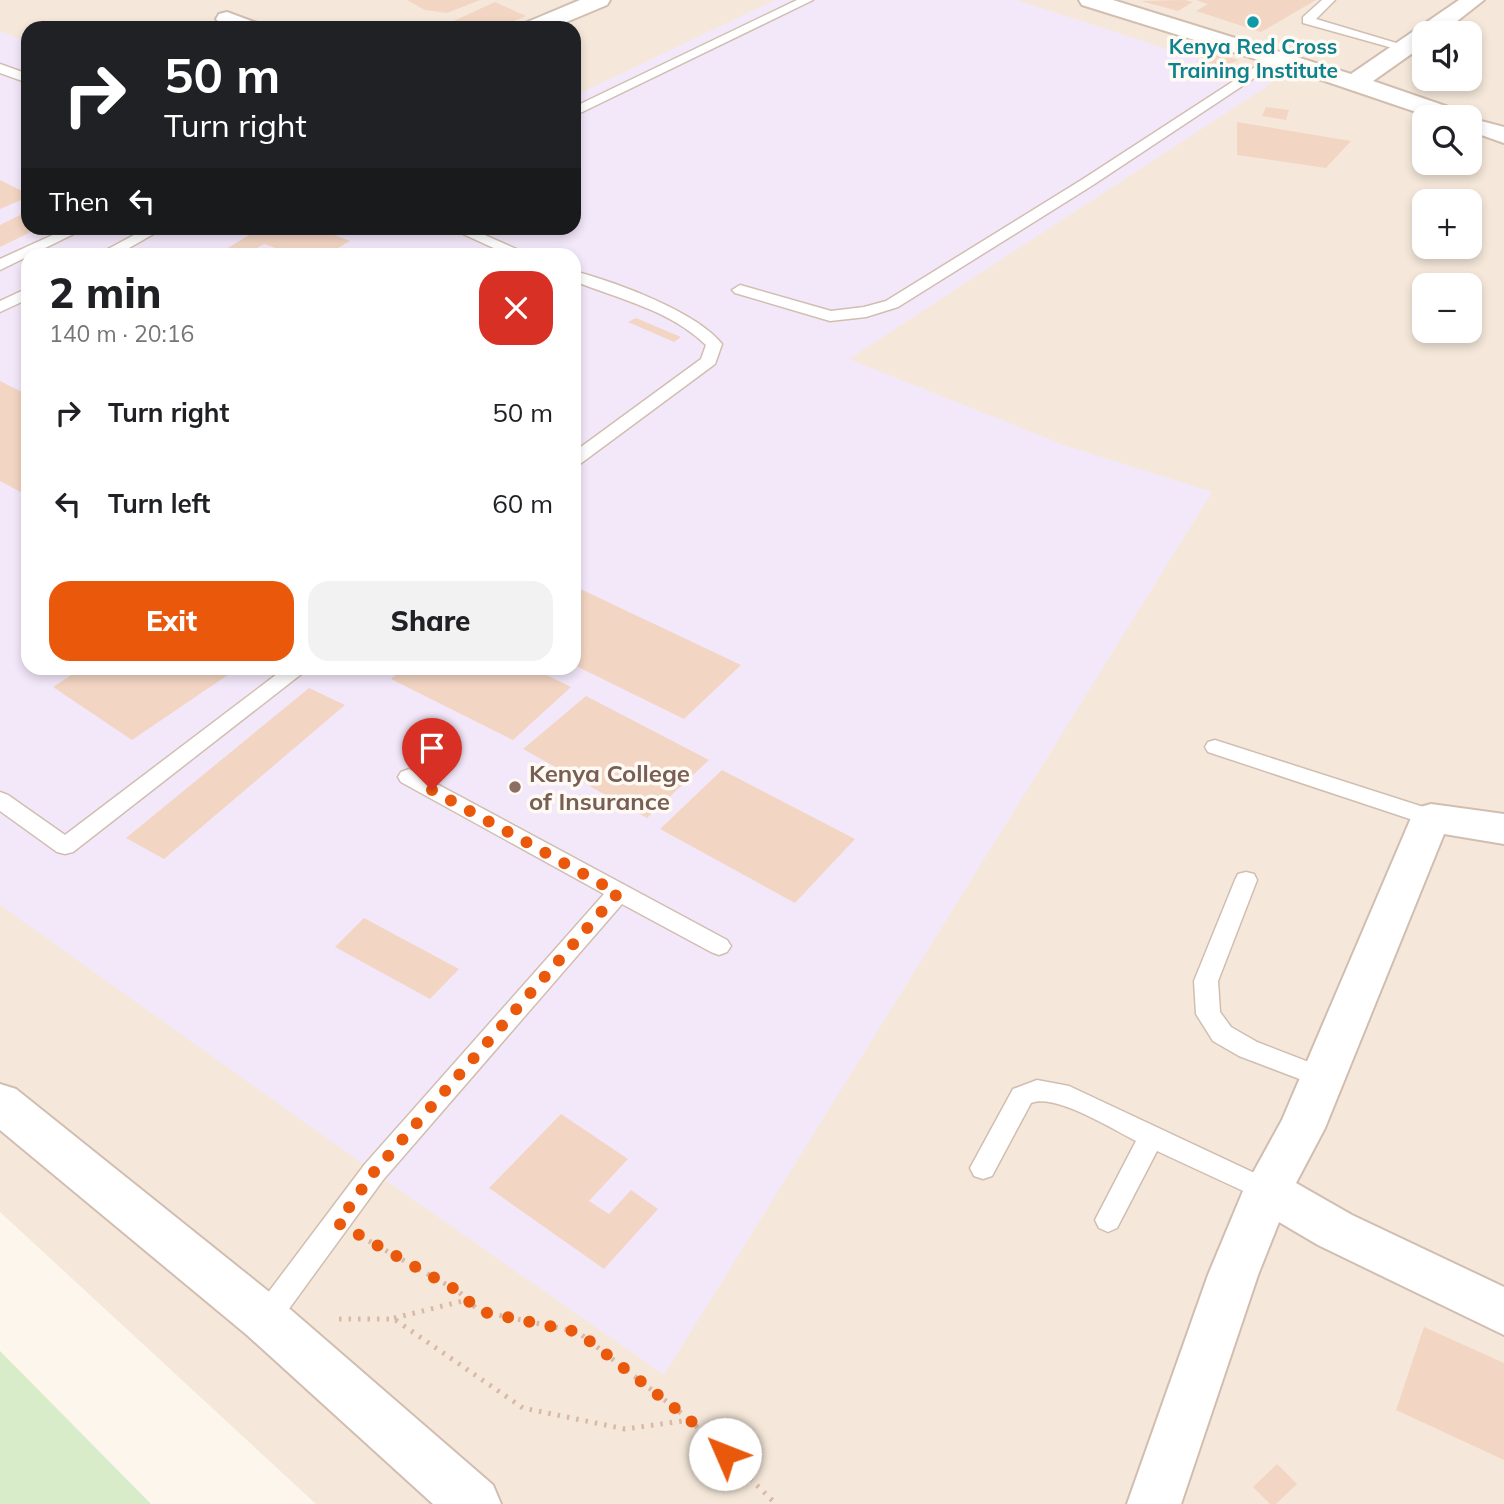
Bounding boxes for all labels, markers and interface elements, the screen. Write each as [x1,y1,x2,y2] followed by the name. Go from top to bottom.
[1245,14,1261,30] marker: Kenya Red Cross Training Institute
[1412,21,1482,343] map controls
[1412,21,1482,91] button: sound
[1168,33,1338,83] place label: Kenya Red Cross Training Institute
[164,44,280,105] text: 50 m
[49,49,140,140] icon: right
[164,105,307,145] text: Turn right
[1412,105,1482,175] button: search
[123,182,161,220] icon: left
[49,185,109,218] text: Then
[1412,189,1482,259] button: +
[49,266,162,319] text: 2 min
[479,271,553,345] button: close
[1412,273,1482,343] button: −
[49,319,194,348] text: 140 m · 20:16
[49,394,87,432] icon: right
[108,396,229,429] text: Turn right
[492,396,553,429] text: 50 m
[49,485,87,523] icon: left
[108,487,210,520] text: Turn left
[492,487,553,520] text: 60 m
[49,581,294,661] button: Exit
[308,581,553,661] button: Share
[402,718,462,790] pin
[413,729,451,767] icon: arrive
[529,758,690,816] place label: Kenya College of Insurance
[507,779,523,795] marker: Kenya College of Insurance
[688,1417,762,1491] position arrow

